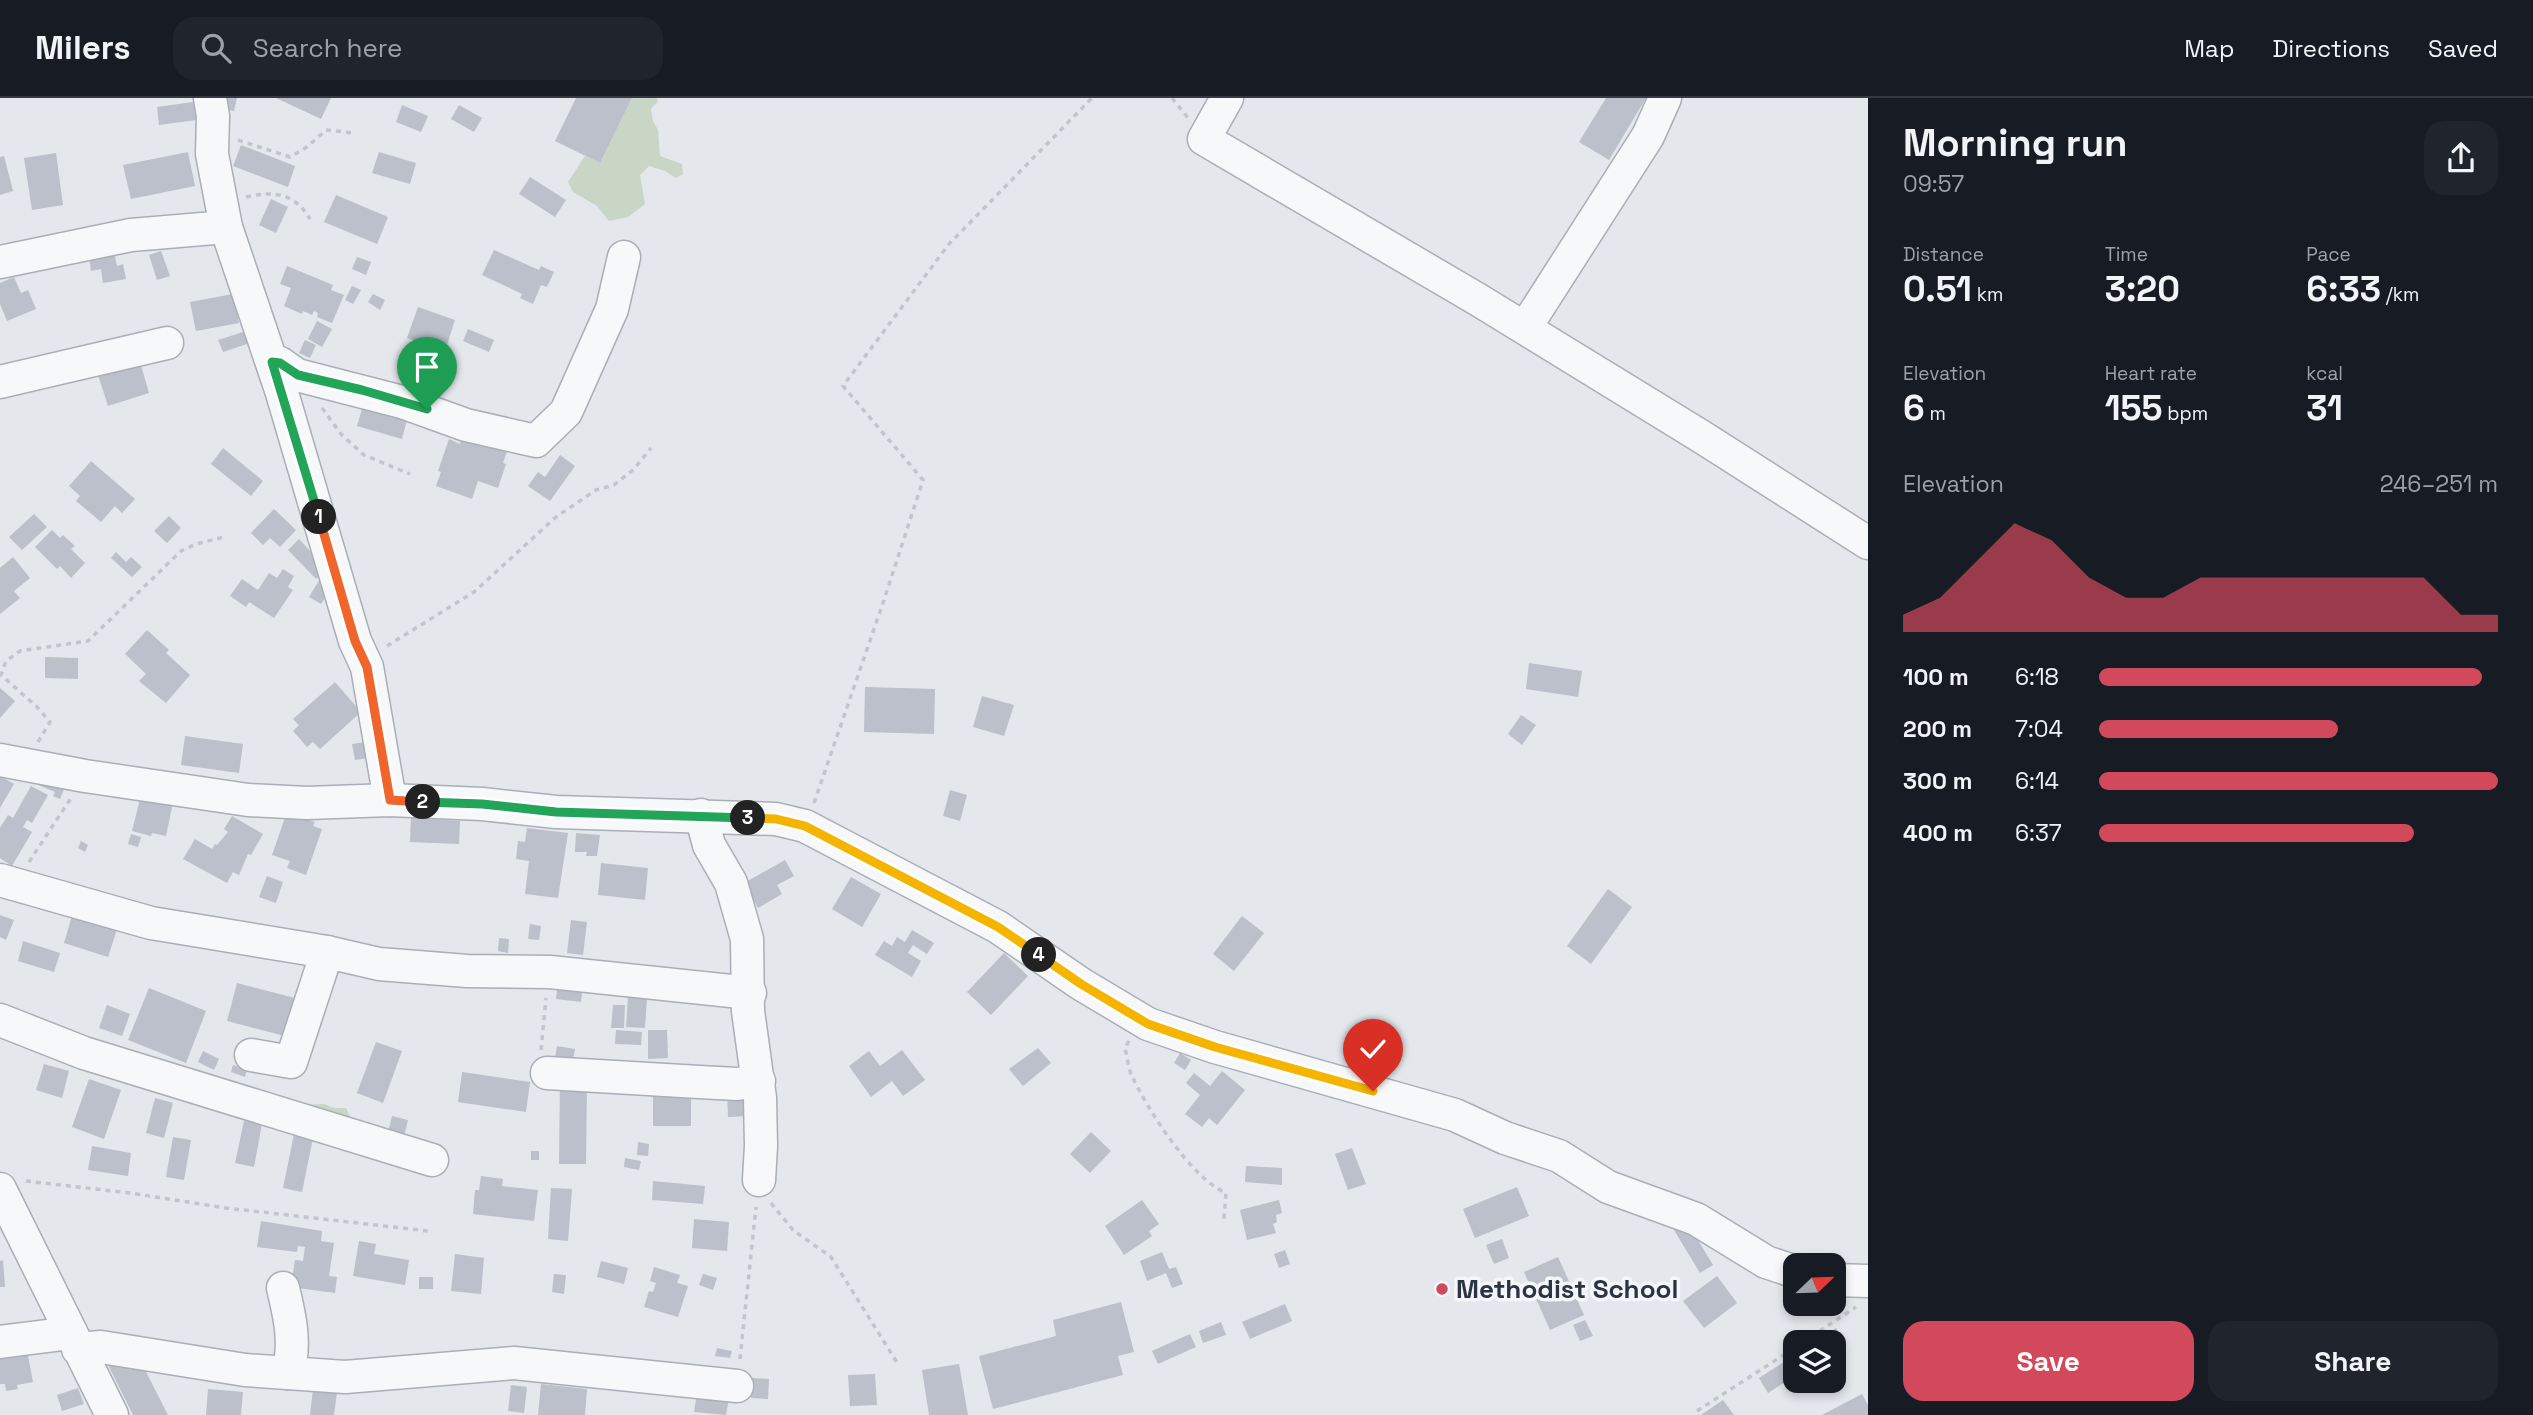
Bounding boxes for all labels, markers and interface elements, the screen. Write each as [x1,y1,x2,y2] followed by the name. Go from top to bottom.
[173,17,663,80] search box
[35,27,131,69] text: Milers
[197,29,235,67] icon: search
[253,31,403,65] text: Search here
[2184,33,2234,64] text: Map
[2272,33,2390,64] text: Directions
[2428,33,2498,64] text: Saved
[1903,119,2128,167] text: Morning run
[2424,121,2498,195] button: share
[1903,169,1964,199] text: 09:57
[1903,242,1984,267] text: Distance
[2105,242,2148,267] text: Time
[2306,242,2351,267] text: Pace
[1903,267,1972,311] text: 0.51
[2105,267,2180,311] text: 3:20
[2306,267,2381,311] text: 6:33
[1972,282,2003,307] text: km
[2381,282,2419,307] text: /km
[397,337,457,409] pin
[408,348,446,386] icon: arrive
[1903,361,1986,386] text: Elevation
[2105,361,2197,386] text: Heart rate
[2306,361,2343,386] text: kcal
[1903,386,1925,430] text: 6
[2105,386,2162,430] text: 155
[2306,386,2343,430] text: 31
[1925,401,1946,426] text: m
[2162,401,2208,426] text: bpm
[1903,469,2004,499] text: Elevation
[2380,469,2498,499] text: 246–251 m
[302,500,336,534] pin: 1
[314,504,323,529] text: 1
[1903,662,1969,692] text: 100 m
[2015,662,2059,692] text: 6:18
[1903,714,1972,744] text: 200 m
[2015,714,2063,744] text: 7:04
[1903,766,1972,796] text: 300 m
[2015,766,2059,796] text: 6:14
[406,784,440,820] pin: 2
[417,789,428,814] text: 2
[730,800,766,836] pin: 3
[742,805,753,830] text: 3
[1903,818,1973,848] text: 400 m
[2015,818,2062,848] text: 6:37
[1021,938,1056,972] pin: 4
[1032,942,1045,967] text: 4
[1343,1019,1403,1091] pin
[1354,1030,1392,1068] icon: check
[1783,1253,1846,1316] north arrow
[1783,1253,1846,1393] map controls
[1456,1272,1678,1306] place label: Methodist School
[1434,1281,1450,1297] marker: Methodist School
[1903,1321,2194,1401] button: Save
[2208,1321,2498,1401] button: Share
[1783,1330,1846,1393] button: layers

